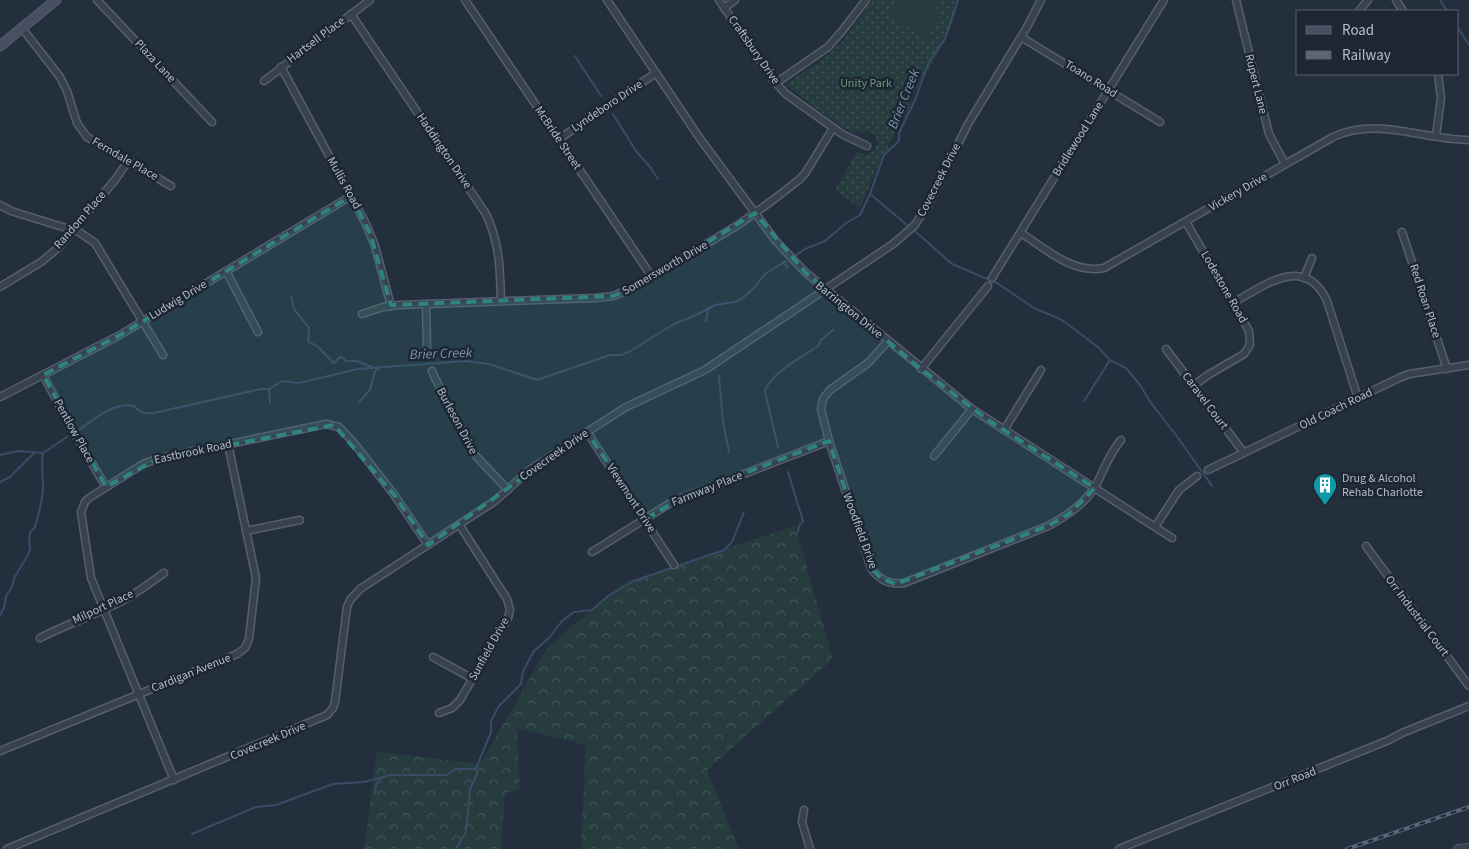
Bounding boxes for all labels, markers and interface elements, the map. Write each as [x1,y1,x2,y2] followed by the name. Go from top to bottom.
[1296,10,1459,75] legend
[724,12,784,88] street label: Craftsbury Drive
[284,13,349,67] street label: Hartsell Place
[1342,20,1374,41] text: Road
[131,36,180,86] street label: Plaza Lane
[1342,45,1391,66] text: Railway
[1240,52,1272,116] street label: Rupert Lane
[1061,56,1121,102] street label: Toano Road
[883,66,925,132] water label: Brier Creek
[840,75,892,92] park label: Unity Park
[568,76,646,136] street label: Lyndeboro Drive
[1048,98,1108,180] street label: Bridlewood Lane
[530,103,586,173] street label: McBride Street
[412,110,476,192] street label: Haddington Drive
[89,133,161,185] street label: Ferndale Place
[913,140,965,220] street label: Covecreek Drive
[323,154,365,212] street label: Mullis Road
[1206,168,1270,216] street label: Vickery Drive
[50,187,110,253] street label: Random Place
[619,237,711,299] street label: Somersworth Drive
[1196,248,1252,326] street label: Lodestone Road
[1405,262,1445,340] street label: Red Roan Place
[146,276,210,324] street label: Ludwig Drive
[812,277,886,343] street label: Barrington Drive
[409,343,473,365] water label: Brier Creek
[1178,369,1232,433] street label: Caravel Court
[1297,384,1375,434] street label: Old Coach Road
[432,385,482,457] street label: Burleson Drive
[49,396,99,466] street label: Pentlow Place
[516,425,592,485] street label: Covecreek Drive
[153,435,233,469] street label: Eastbrook Road
[602,460,660,536] street label: Viewmont Drive
[669,467,745,511] street label: Farmway Place
[1342,470,1423,501] place label: Drug & Alcohol Rehab Charlotte
[1312,472,1338,506] building icon: Drug & Alcohol Rehab Charlotte
[838,491,882,571] street label: Woodfield Drive
[1381,572,1453,660] street label: Orr Industrial Court
[70,585,136,629] street label: Milport Place
[465,614,513,684] street label: Sunfield Drive
[149,649,233,697] street label: Cardigan Avenue
[228,717,308,765] street label: Covecreek Drive
[1271,763,1319,795] street label: Orr Road

